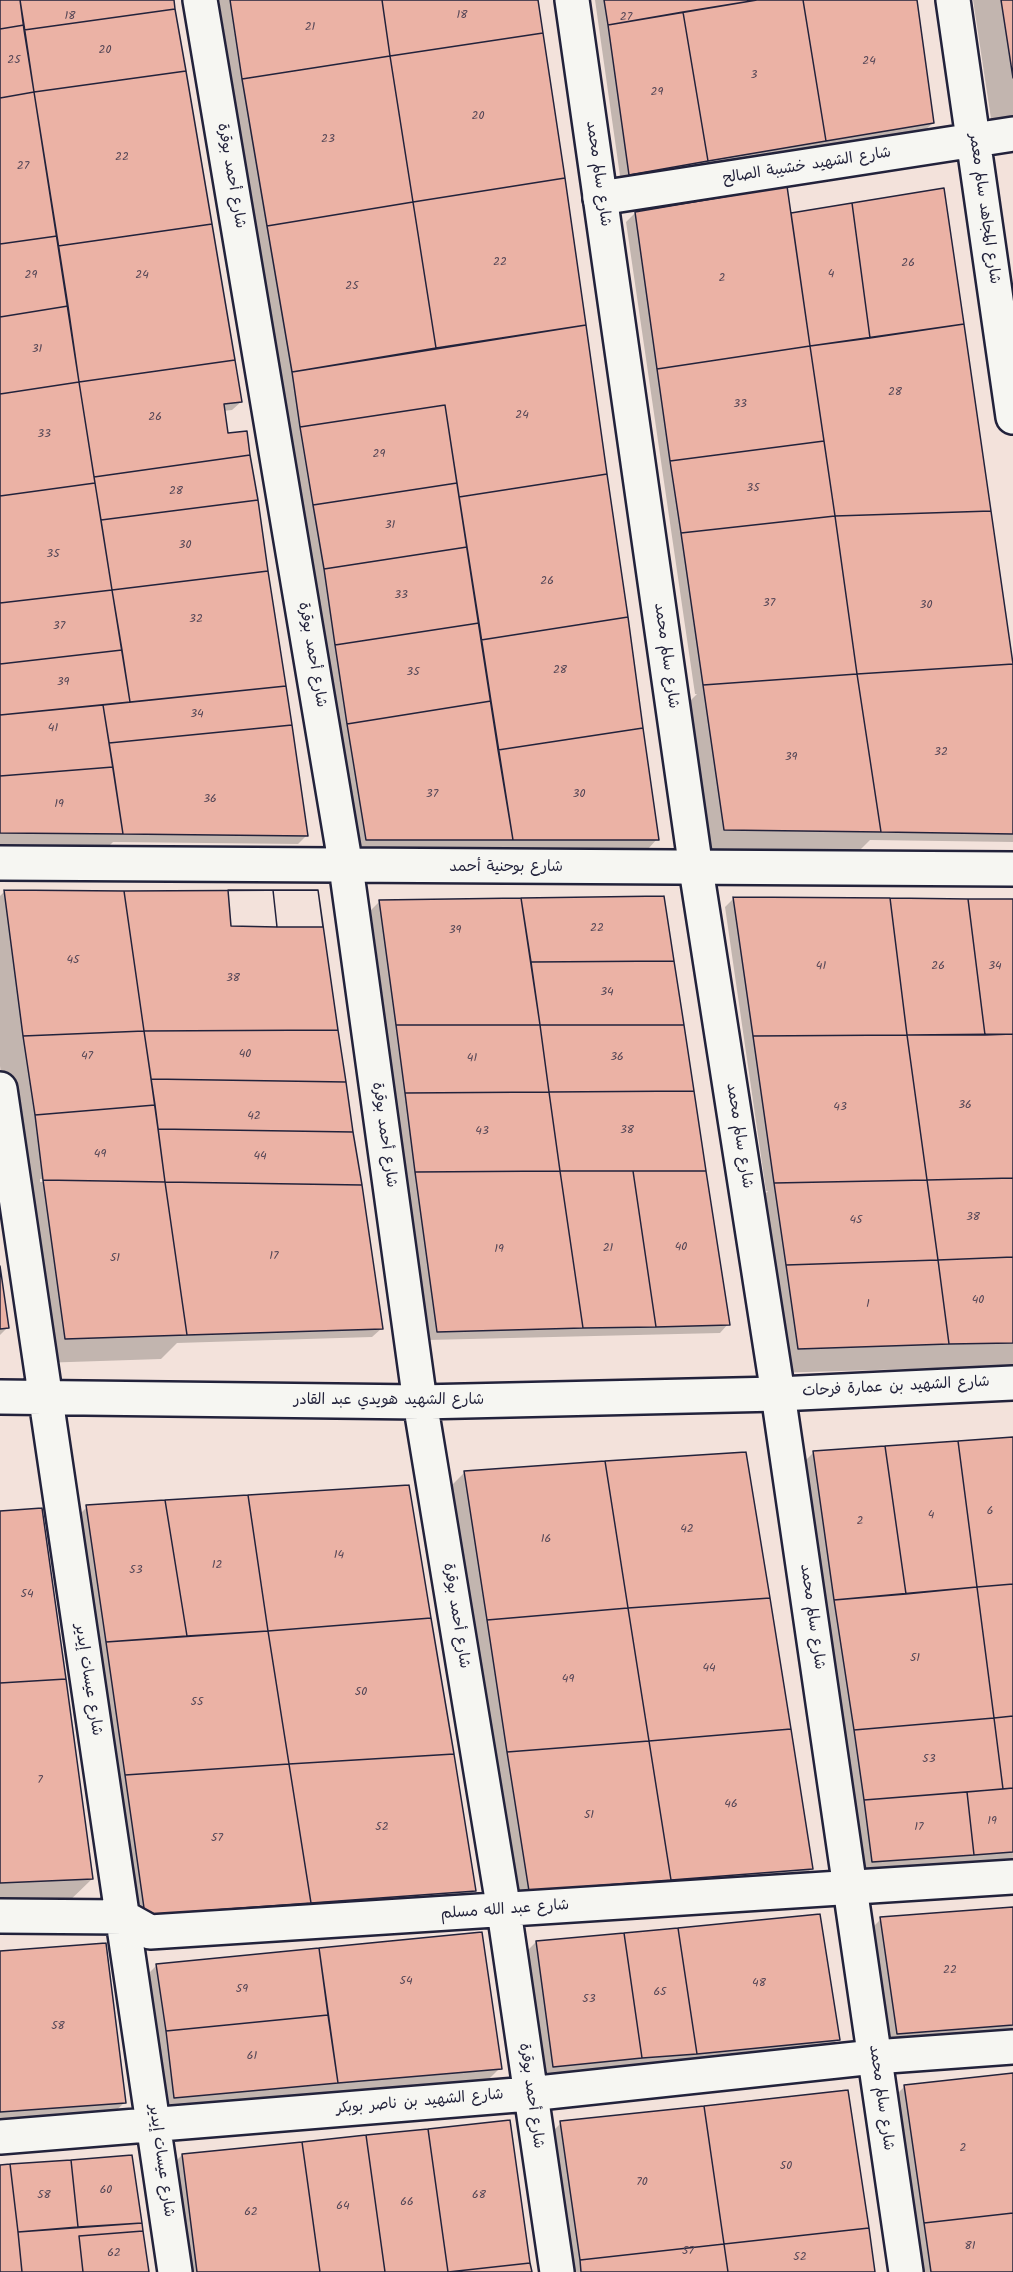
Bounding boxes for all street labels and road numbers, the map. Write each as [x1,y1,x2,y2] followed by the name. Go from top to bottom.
[581,120,613,228] street label: شارع سالم محمد
[212,122,248,230] street label: شارع أحمد بوقرة
[964,133,1002,285] street label: شارع المجاهد سالم معمر
[722,145,892,189] street label: شارع الشهيد خشيبة الصالح
[293,601,329,709] street label: شارع أحمد بوقرة
[649,602,681,710] street label: شارع سالم محمد
[449,859,563,877] street label: شارع بوحنية أحمد
[367,1081,399,1189] street label: شارع أحمد بوقرة
[721,1082,755,1190] street label: شارع سالم محمد
[802,1374,990,1402] street label: شارع الشهيد بن عمارة فرحات
[294,1392,484,1410] street label: شارع الشهيد هويدي عبد القادر
[438,1562,472,1670] street label: شارع أحمد بوقرة
[795,1563,827,1671] street label: شارع سالم محمد
[69,1623,105,1737] street label: شارع عيسات إيدير
[440,1898,570,1924] street label: شارع عبد الله مسلم
[514,2042,546,2150] street label: شارع أحمد بوقرة
[864,2044,896,2152] street label: شارع سالم محمد
[336,2087,504,2119] street label: شارع الشهيد بن ناصر بوبكر
[143,2104,177,2218] street label: شارع عيسات إيدير

